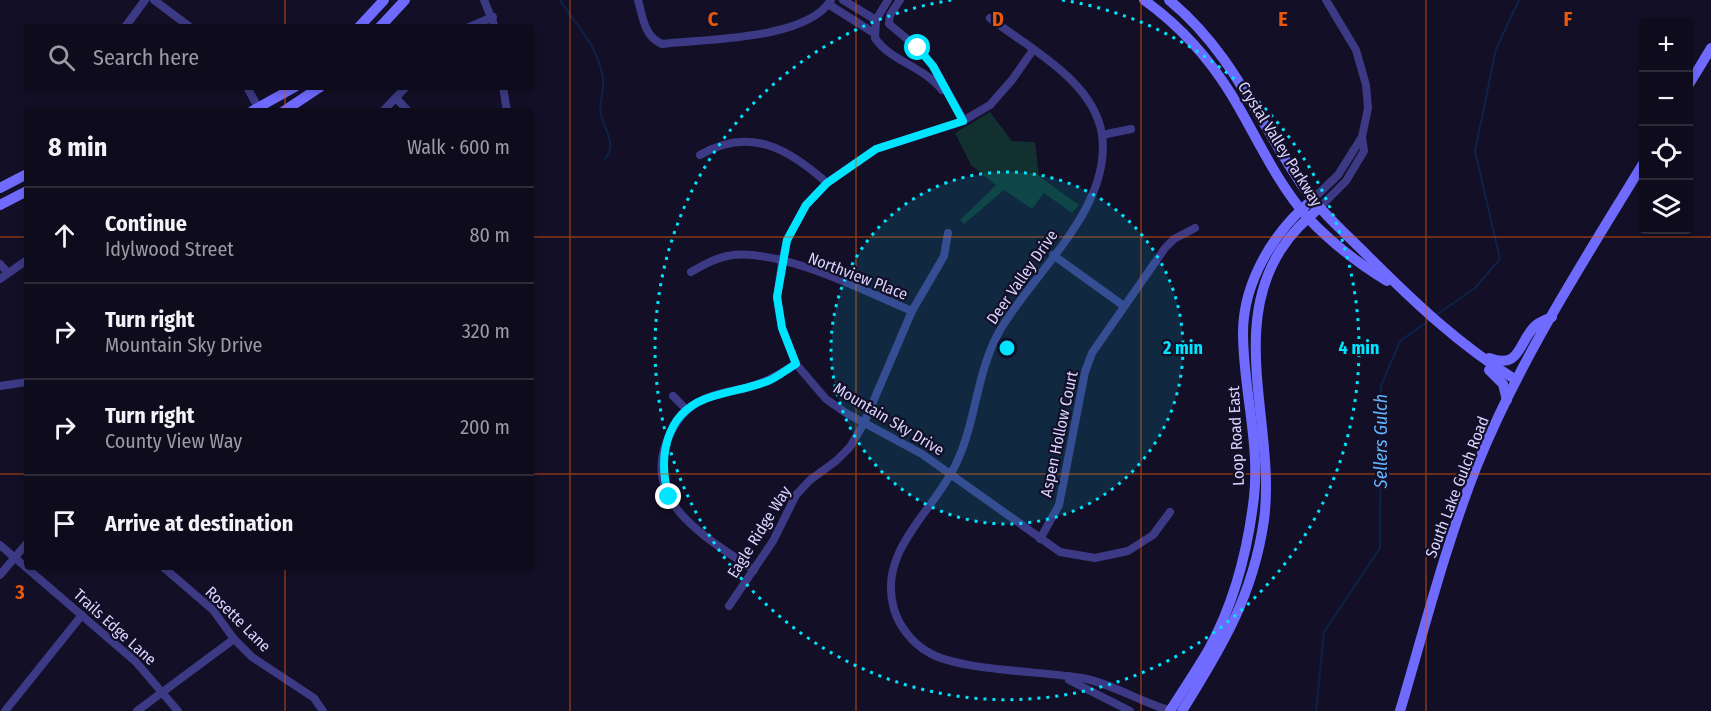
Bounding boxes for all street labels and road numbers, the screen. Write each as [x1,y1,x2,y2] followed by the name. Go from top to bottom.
[1234,78,1327,211] street label: Crystal Valley Parkway
[982,226,1062,328] street label: Deer Valley Drive
[805,248,911,304] street label: Northview Place
[1036,368,1082,499] street label: Aspen Hollow Court
[830,378,948,460] street label: Mountain Sky Drive
[1224,385,1248,486] street label: Loop Road East
[1421,414,1493,560] street label: South Lake Gulch Road
[723,482,795,581] street label: Eagle Ridge Way
[201,582,275,656] street label: Rosette Lane
[70,585,160,669] street label: Trails Edge Lane

